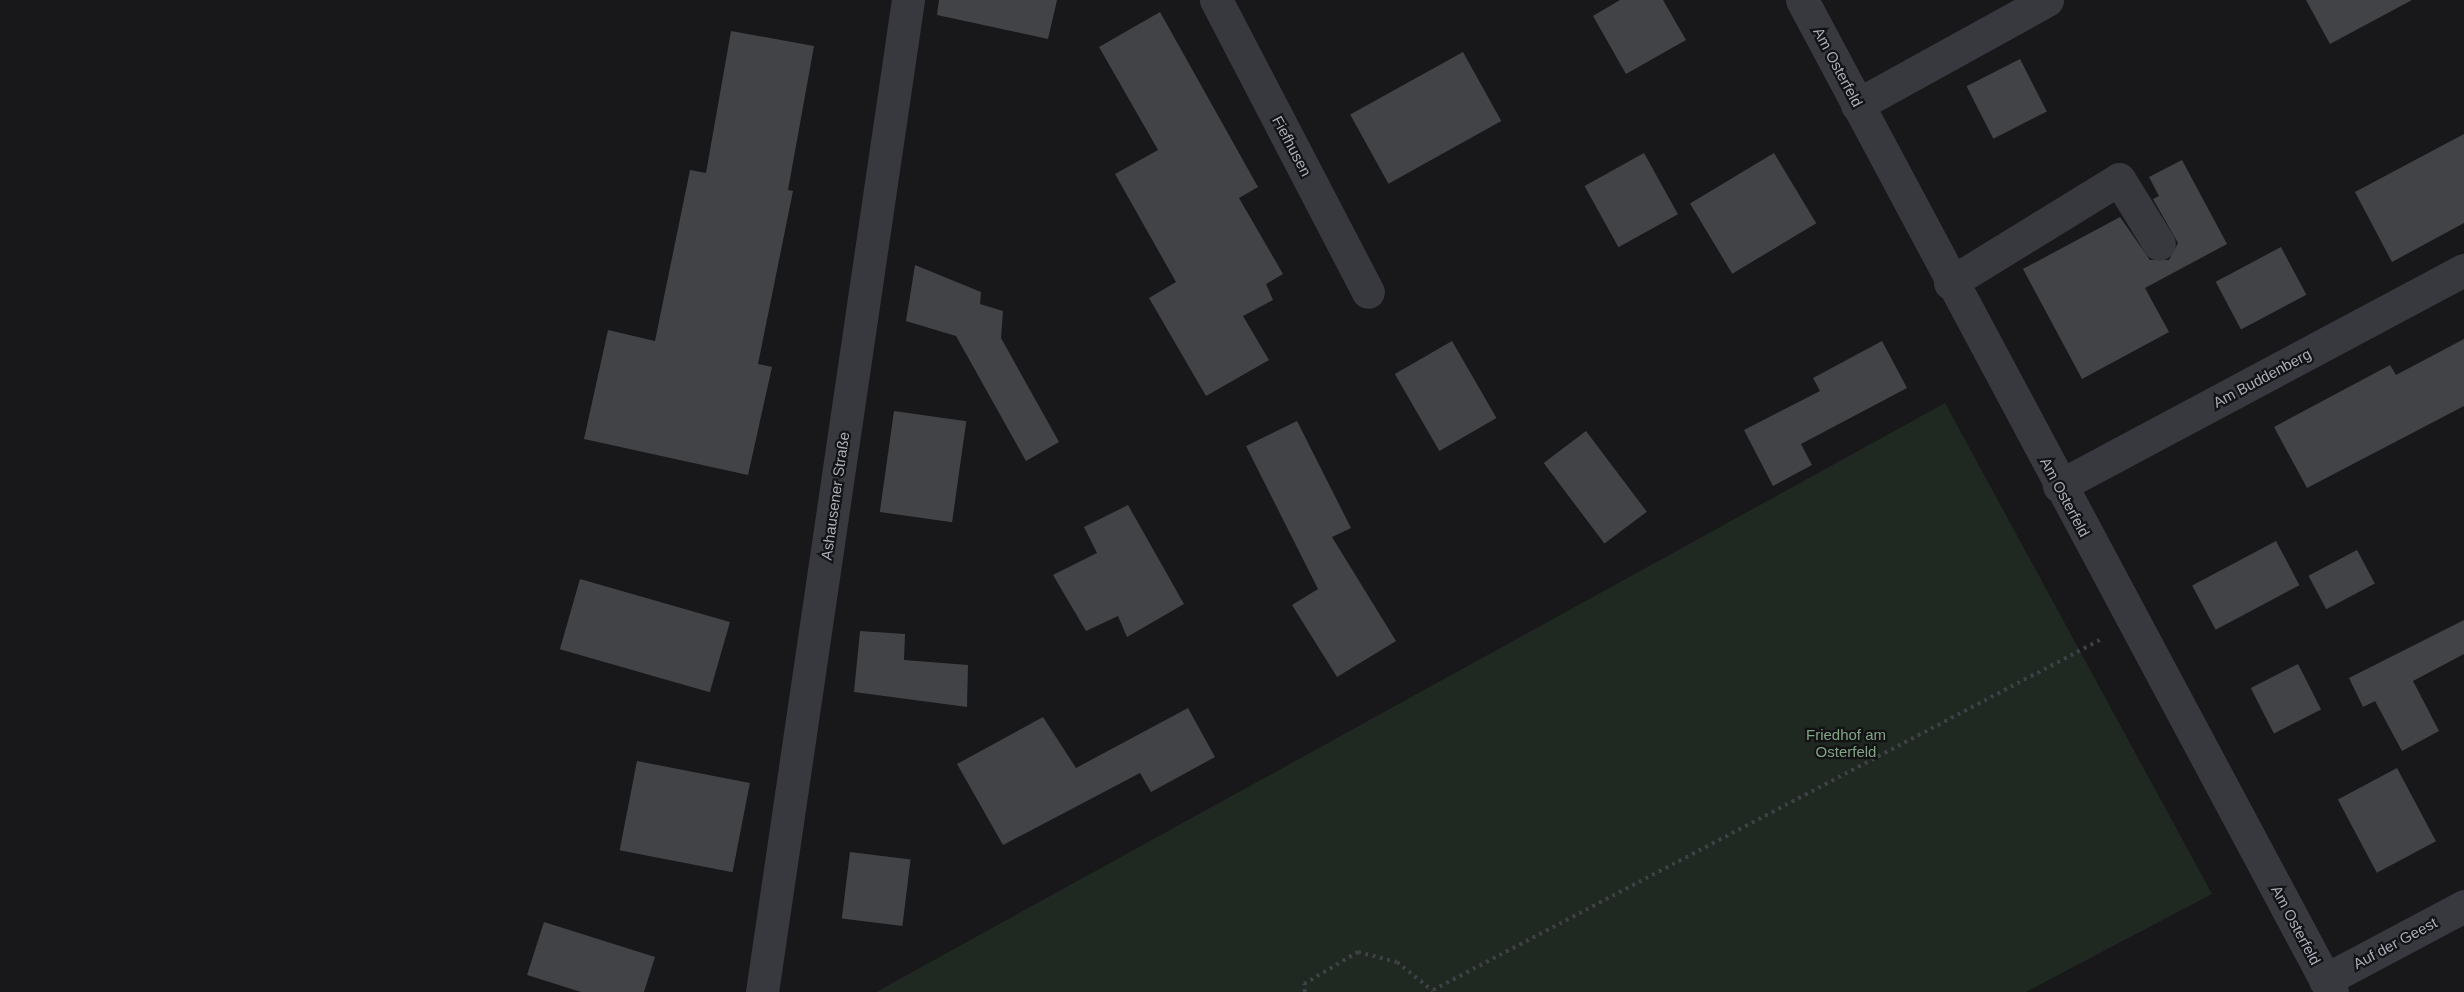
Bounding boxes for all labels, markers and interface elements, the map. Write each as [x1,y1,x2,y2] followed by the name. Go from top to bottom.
[1810,24,1866,110] street label: Am Osterfeld
[1269,113,1315,179] street label: Fiefhusen
[2210,345,2314,411] street label: Am Buddenberg
[817,431,853,561] street label: Ashausener Straße
[2037,454,2093,540] street label: Am Osterfeld
[1806,725,1886,760] park label: Friedhof am Osterfeld
[2268,882,2324,968] street label: Am Osterfeld
[2350,913,2440,973] street label: Auf der Geest

